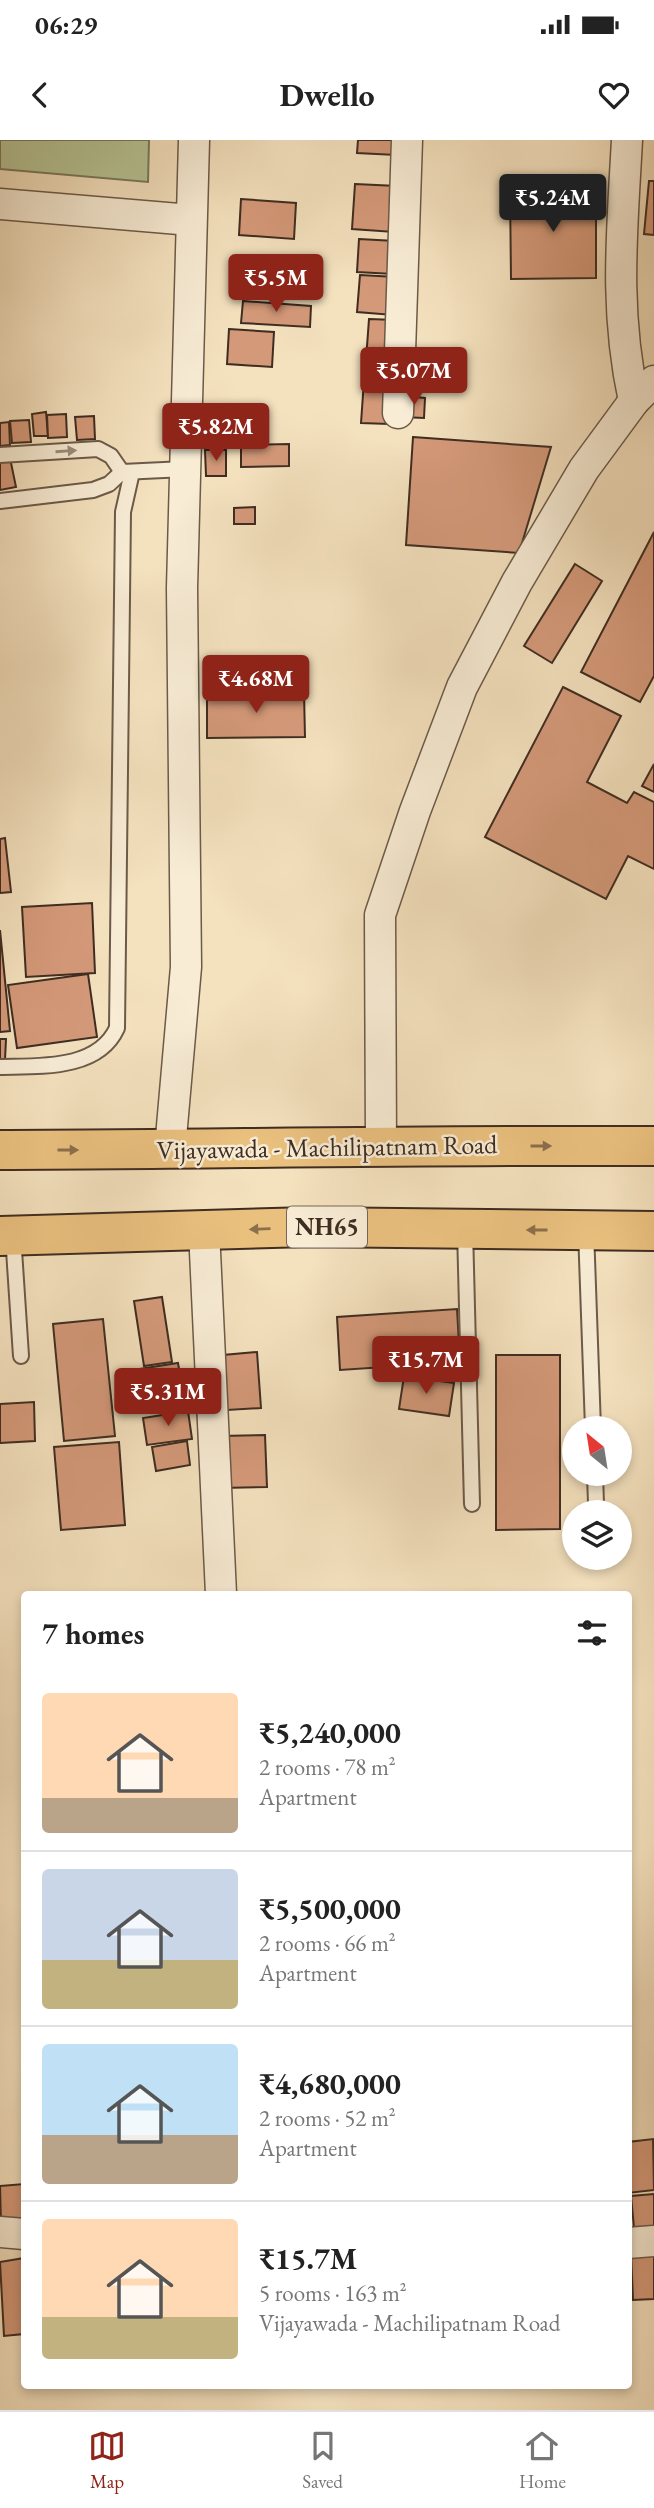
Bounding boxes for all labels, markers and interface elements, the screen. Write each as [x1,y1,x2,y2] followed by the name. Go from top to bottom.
[35,8,97,42] text: 06:29
[279,74,375,116] text: Dwello
[21,76,59,114] icon: back
[595,76,633,114] icon: heart
[496,174,610,234] pin: ₹5.24M
[515,182,591,212] text: ₹5.24M
[227,254,325,314] pin: ₹5.5M
[244,262,308,292] text: ₹5.5M
[357,348,471,407] pin: ₹5.07M
[376,355,452,385] text: ₹5.07M
[159,404,273,463] pin: ₹5.82M
[178,411,254,441] text: ₹5.82M
[55,445,77,456] one-way arrow
[199,656,313,715] pin: ₹4.68M
[218,663,294,693] text: ₹4.68M
[156,1127,498,1167] street label: Vijayawada - Machilipatnam Road
[530,1140,552,1152] one-way arrow
[57,1144,79,1156] one-way arrow
[287,1206,367,1247] road number: NH65
[249,1223,271,1234] one-way arrow
[526,1224,548,1236] one-way arrow
[369,1336,483,1396] pin: ₹15.7M
[388,1344,464,1374] text: ₹15.7M
[111,1368,225,1428] pin: ₹5.31M
[130,1376,206,1406] text: ₹5.31M
[562,1416,632,1486] north arrow
[562,1416,632,1570] map controls
[562,1500,632,1570] button: layers
[42,1614,144,1653] text: 7 homes
[573,1614,611,1652] icon: filters
[259,1713,401,1752] text: ₹5,240,000
[98,1721,182,1805] icon: home
[259,1752,396,1782] text: 2 rooms · 78 m²
[259,1782,357,1812] text: Apartment
[259,1889,401,1928] text: ₹5,500,000
[98,1897,182,1981] icon: home
[259,1928,396,1958] text: 2 rooms · 66 m²
[259,1958,357,1988] text: Apartment
[259,2064,401,2103] text: ₹4,680,000
[98,2072,182,2156] icon: home
[259,2103,396,2133] text: 2 rooms · 52 m²
[259,2133,357,2163] text: Apartment
[259,2239,357,2278] text: ₹15.7M
[98,2247,182,2331] icon: home
[259,2278,407,2308] text: 5 rooms · 163 m²
[259,2308,560,2338] text: Vijayawada - Machilipatnam Road
[88,2427,126,2494] tab: Map
[302,2427,343,2494] tab: Saved
[519,2427,566,2494] tab: Home

